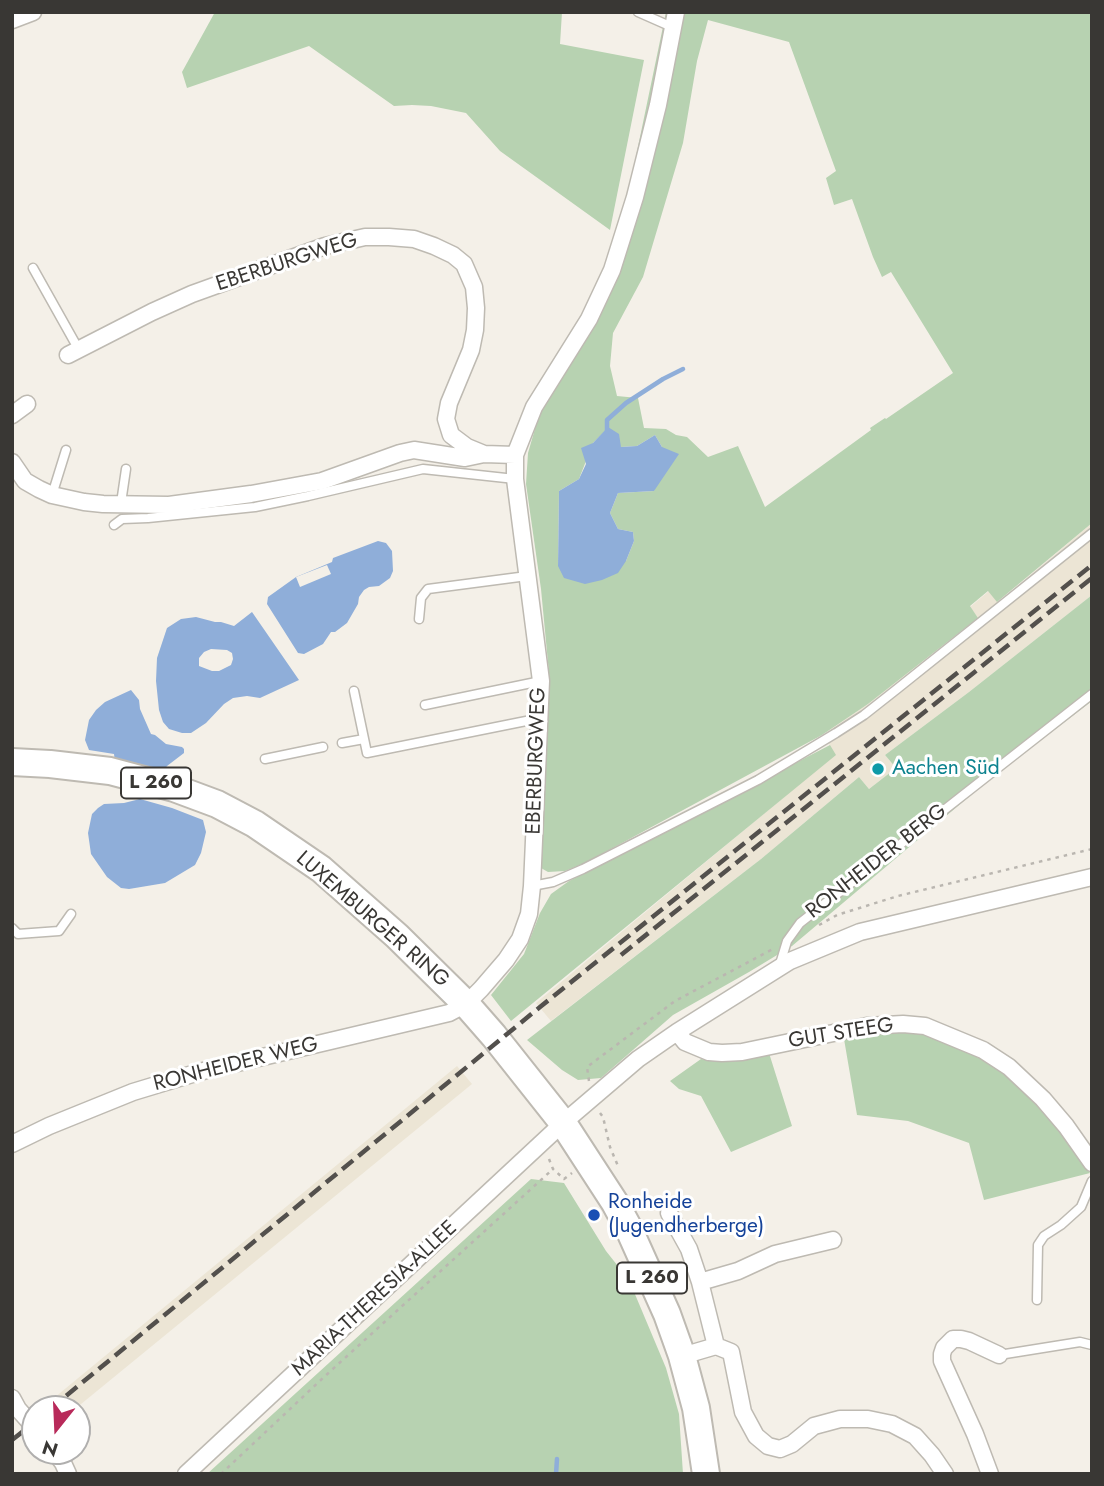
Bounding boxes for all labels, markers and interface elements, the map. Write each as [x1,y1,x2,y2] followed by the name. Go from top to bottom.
[213,228,361,298] street label: EBERBURGWEG
[522,687,552,835] street label: EBERBURGWEG
[892,756,1000,782] place label: Aachen Süd
[870,761,886,777] marker: Aachen Süd
[121,768,191,798] road number: L 260
[802,799,952,925] street label: RONHEIDER BERG
[290,847,454,993] street label: LUXEMBURGER RING
[787,1013,895,1055] street label: GUT STEEG
[151,1032,321,1098] street label: RONHEIDER WEG
[608,1190,764,1240] place label: Ronheide (Jugendherberge)
[586,1207,602,1223] marker: Ronheide (Jugendherberge)
[287,1216,463,1382] street label: MARIA-THERESIA-ALLEE
[617,1262,687,1294] road number: L 260
[21,1395,91,1465] north arrow
[39,1433,61,1464] text: N

